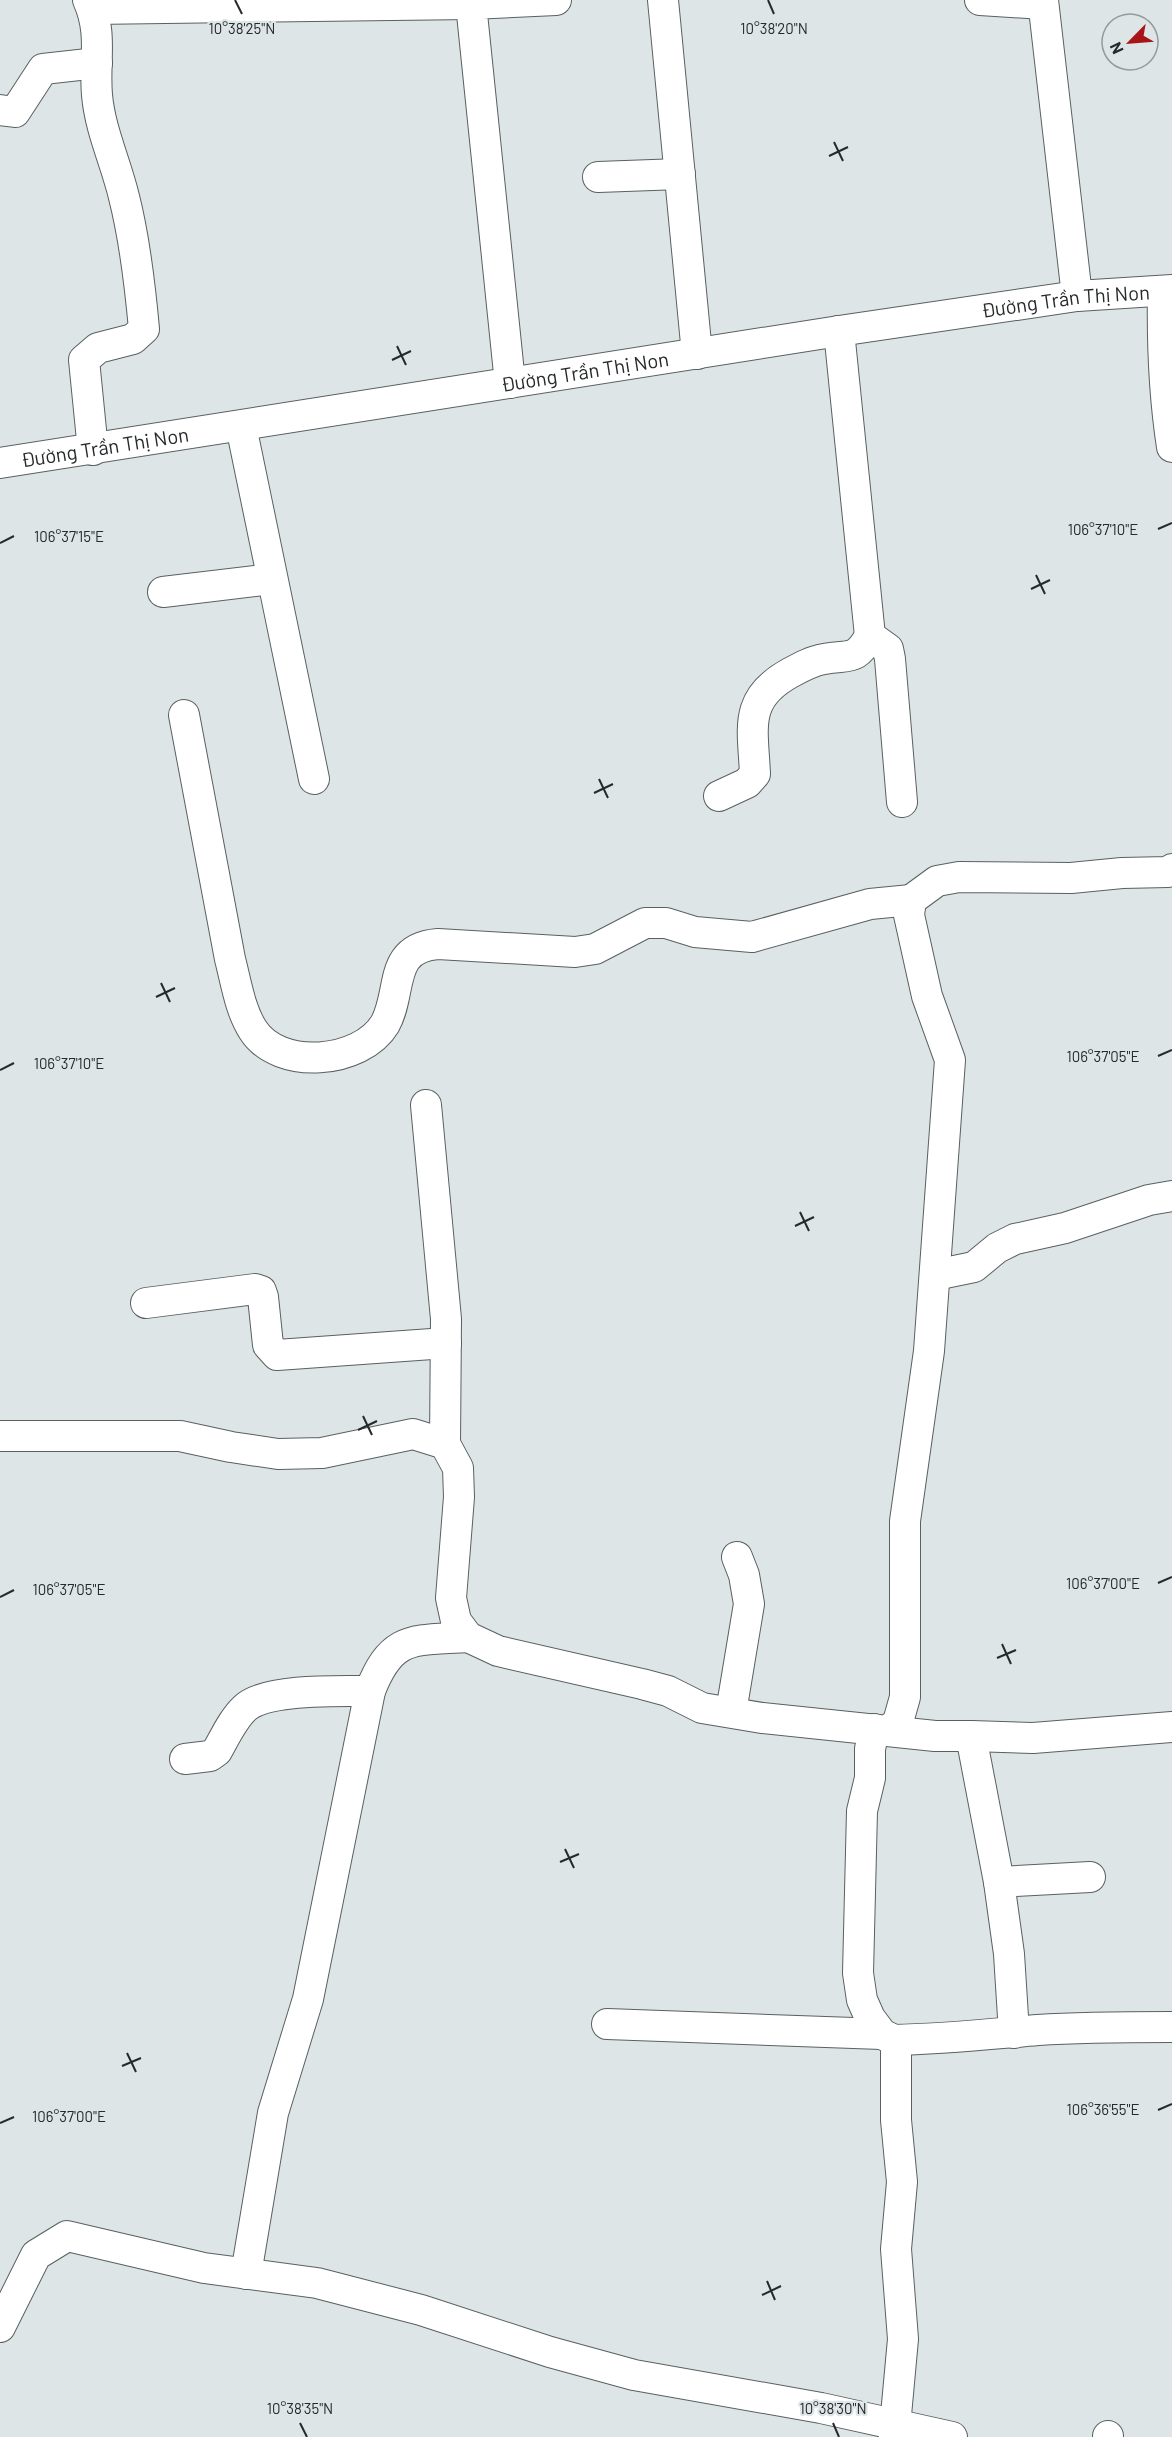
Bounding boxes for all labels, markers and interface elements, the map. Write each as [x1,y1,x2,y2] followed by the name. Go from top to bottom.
[1100,12,1160,72] north arrow
[209,19,275,37] text: 10°38'25"N
[740,19,808,37] text: 10°38'20"N
[1105,40,1127,57] text: N
[980,279,1150,322] street label: Đường Trần Thị Non
[499,346,670,396] street label: Đường Trần Thị Non
[19,422,190,472] street label: Đường Trần Thị Non
[1068,520,1138,538] text: 106°37'10"E
[34,527,104,545] text: 106°37'15"E
[1066,1047,1140,1065] text: 106°37'05"E
[34,1054,104,1072] text: 106°37'10"E
[1066,1574,1140,1592] text: 106°37'00"E
[32,1580,106,1598] text: 106°37'05"E
[1066,2100,1140,2118] text: 106°36'55"E
[32,2107,106,2125] text: 106°37'00"E
[267,2399,333,2417] text: 10°38'35"N
[799,2399,867,2417] text: 10°38'30"N

